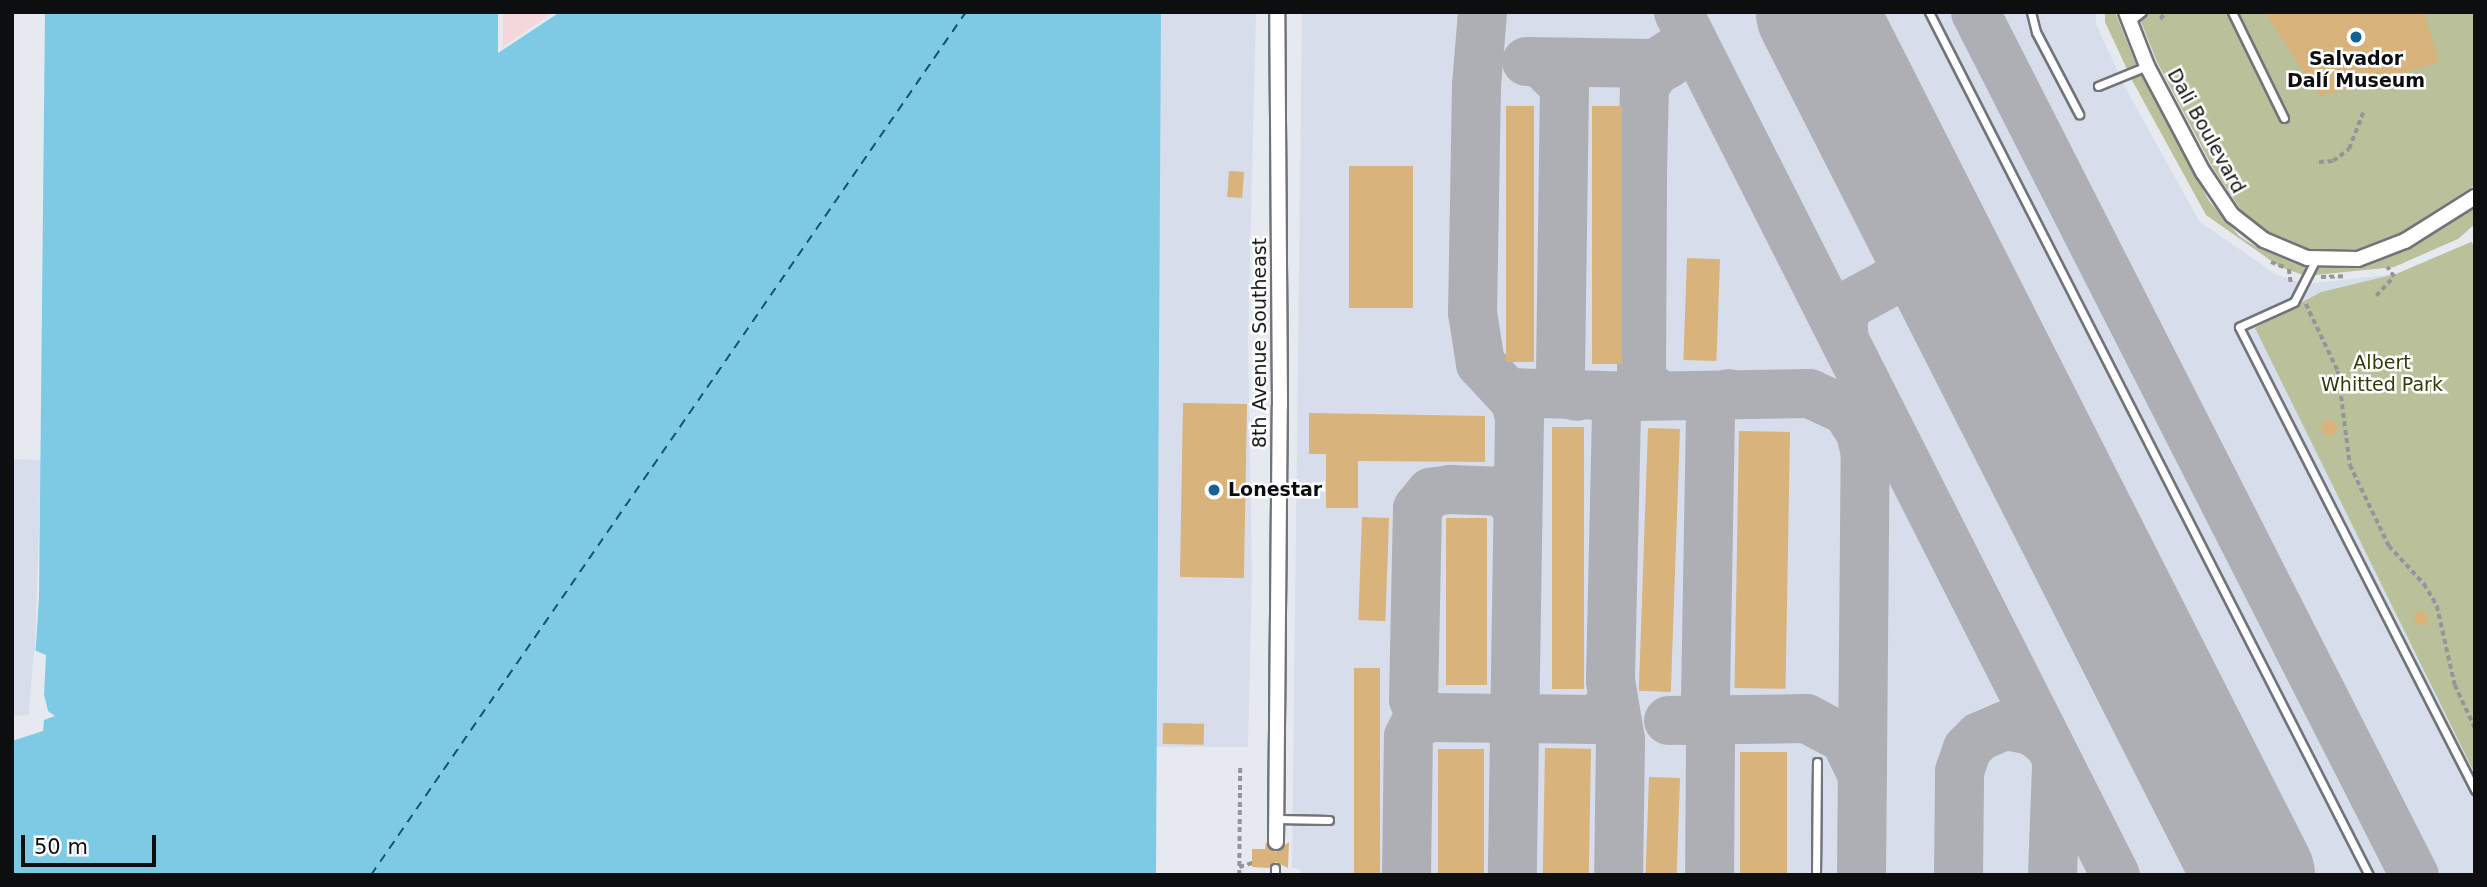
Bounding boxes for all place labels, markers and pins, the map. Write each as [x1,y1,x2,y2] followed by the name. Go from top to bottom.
[2348,29,2364,45] marker: Salvador Dalí Museum
[2287,48,2425,92] place label: Salvador Dalí Museum
[1228,479,1322,501] place label: Lonestar
[1206,482,1222,498] marker: Lonestar

